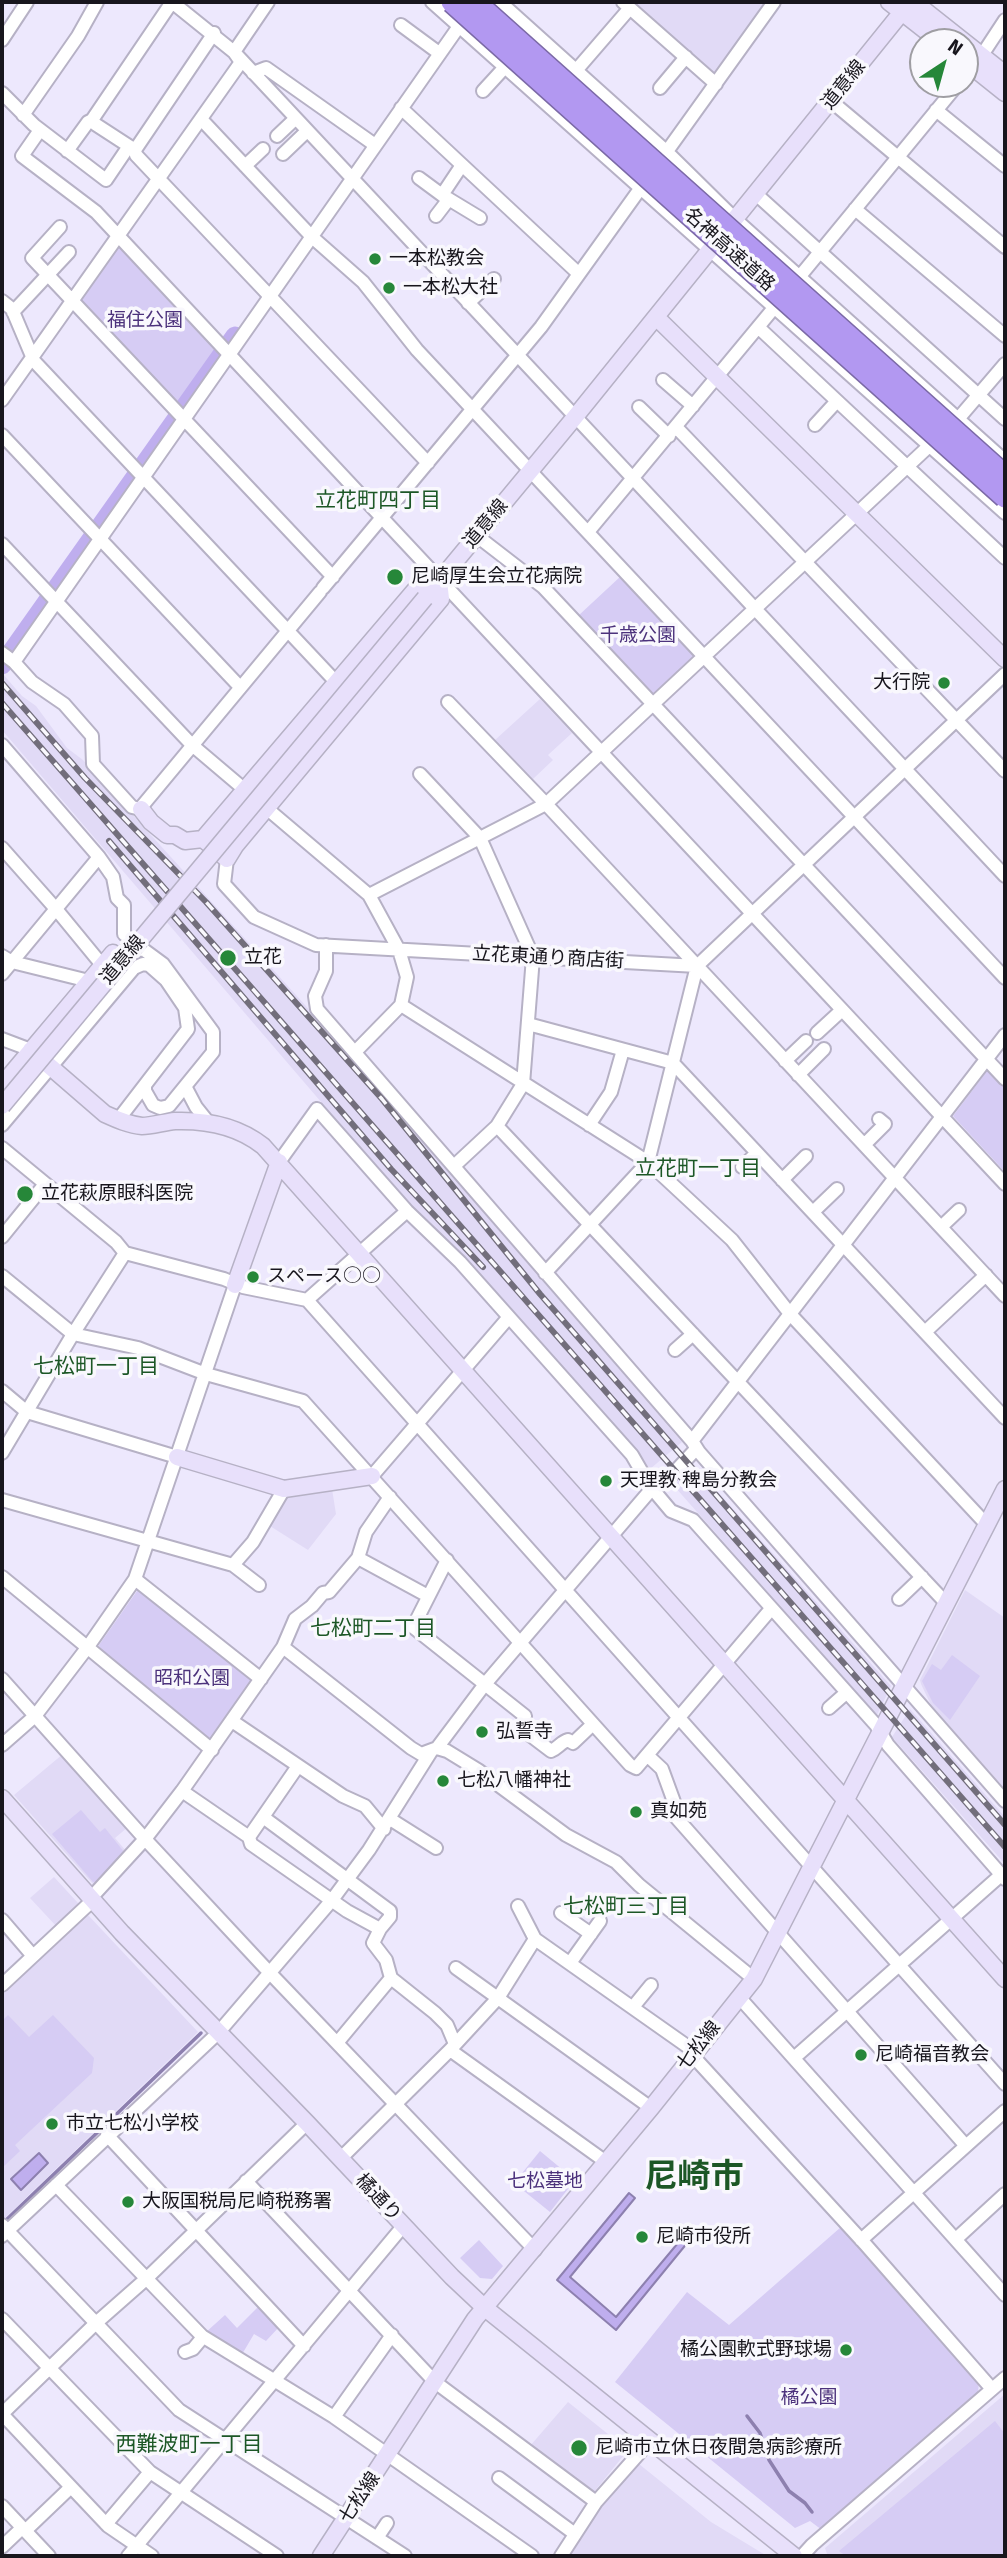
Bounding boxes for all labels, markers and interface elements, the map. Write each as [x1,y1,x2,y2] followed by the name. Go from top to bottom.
[909,28,979,98] north arrow
[944,34,967,60] text: N
[817,56,871,114] street label: 道意線
[679,203,779,297] street label: 名神高速道路
[389,248,484,270] place label: 一本松教会
[367,251,383,267] marker: 一本松教会
[403,277,498,299] place label: 一本松大社
[381,280,397,296] marker: 一本松大社
[107,310,183,332] park label: 福住公園
[315,488,441,514] district label: 立花町四丁目
[459,495,513,553] street label: 道意線
[411,566,582,588] place label: 尼崎厚生会立花病院
[385,567,405,587] marker: 尼崎厚生会立花病院
[600,625,676,647] park label: 千歳公園
[873,672,930,694] place label: 大行院
[936,675,952,691] marker: 大行院
[96,931,150,989] street label: 道意線
[472,943,624,973] street label: 立花東通り商店街
[244,947,282,969] place label: 立花
[218,948,238,968] marker: 立花
[635,1156,761,1182] district label: 立花町一丁目
[41,1183,193,1205] place label: 立花萩原眼科医院
[15,1184,35,1204] marker: 立花萩原眼科医院
[267,1266,381,1288] place label: スペース○○
[245,1269,261,1285] marker: スペース○○
[33,1354,159,1380] district label: 七松町一丁目
[620,1470,777,1492] place label: 天理教 稗島分教会
[598,1473,614,1489] marker: 天理教 稗島分教会
[310,1616,436,1642] district label: 七松町二丁目
[154,1668,230,1690] park label: 昭和公園
[496,1721,553,1743] place label: 弘誓寺
[474,1724,490,1740] marker: 弘誓寺
[457,1770,571,1792] place label: 七松八幡神社
[435,1773,451,1789] marker: 七松八幡神社
[650,1801,707,1823] place label: 真如苑
[628,1804,644,1820] marker: 真如苑
[563,1894,689,1920] district label: 七松町三丁目
[672,2017,726,2075] street label: 七松線
[875,2044,989,2066] place label: 尼崎福音教会
[853,2047,869,2063] marker: 尼崎福音教会
[66,2113,199,2135] place label: 市立七松小学校
[44,2116,60,2132] marker: 市立七松小学校
[645,2158,743,2198] district label: 尼崎市
[350,2169,406,2227] street label: 橘通り
[507,2171,583,2193] park label: 七松墓地
[142,2191,332,2213] place label: 大阪国税局尼崎税務署
[120,2194,136,2210] marker: 大阪国税局尼崎税務署
[656,2226,751,2248] place label: 尼崎市役所
[634,2229,650,2245] marker: 尼崎市役所
[680,2339,832,2361] place label: 橘公園軟式野球場
[838,2342,854,2358] marker: 橘公園軟式野球場
[781,2387,837,2409] park label: 橘公園
[116,2432,262,2458] district label: 西難波町一丁目
[595,2437,842,2459] place label: 尼崎市立休日夜間急病診療所
[569,2438,589,2458] marker: 尼崎市立休日夜間急病診療所
[335,2468,385,2528] street label: 七松線

